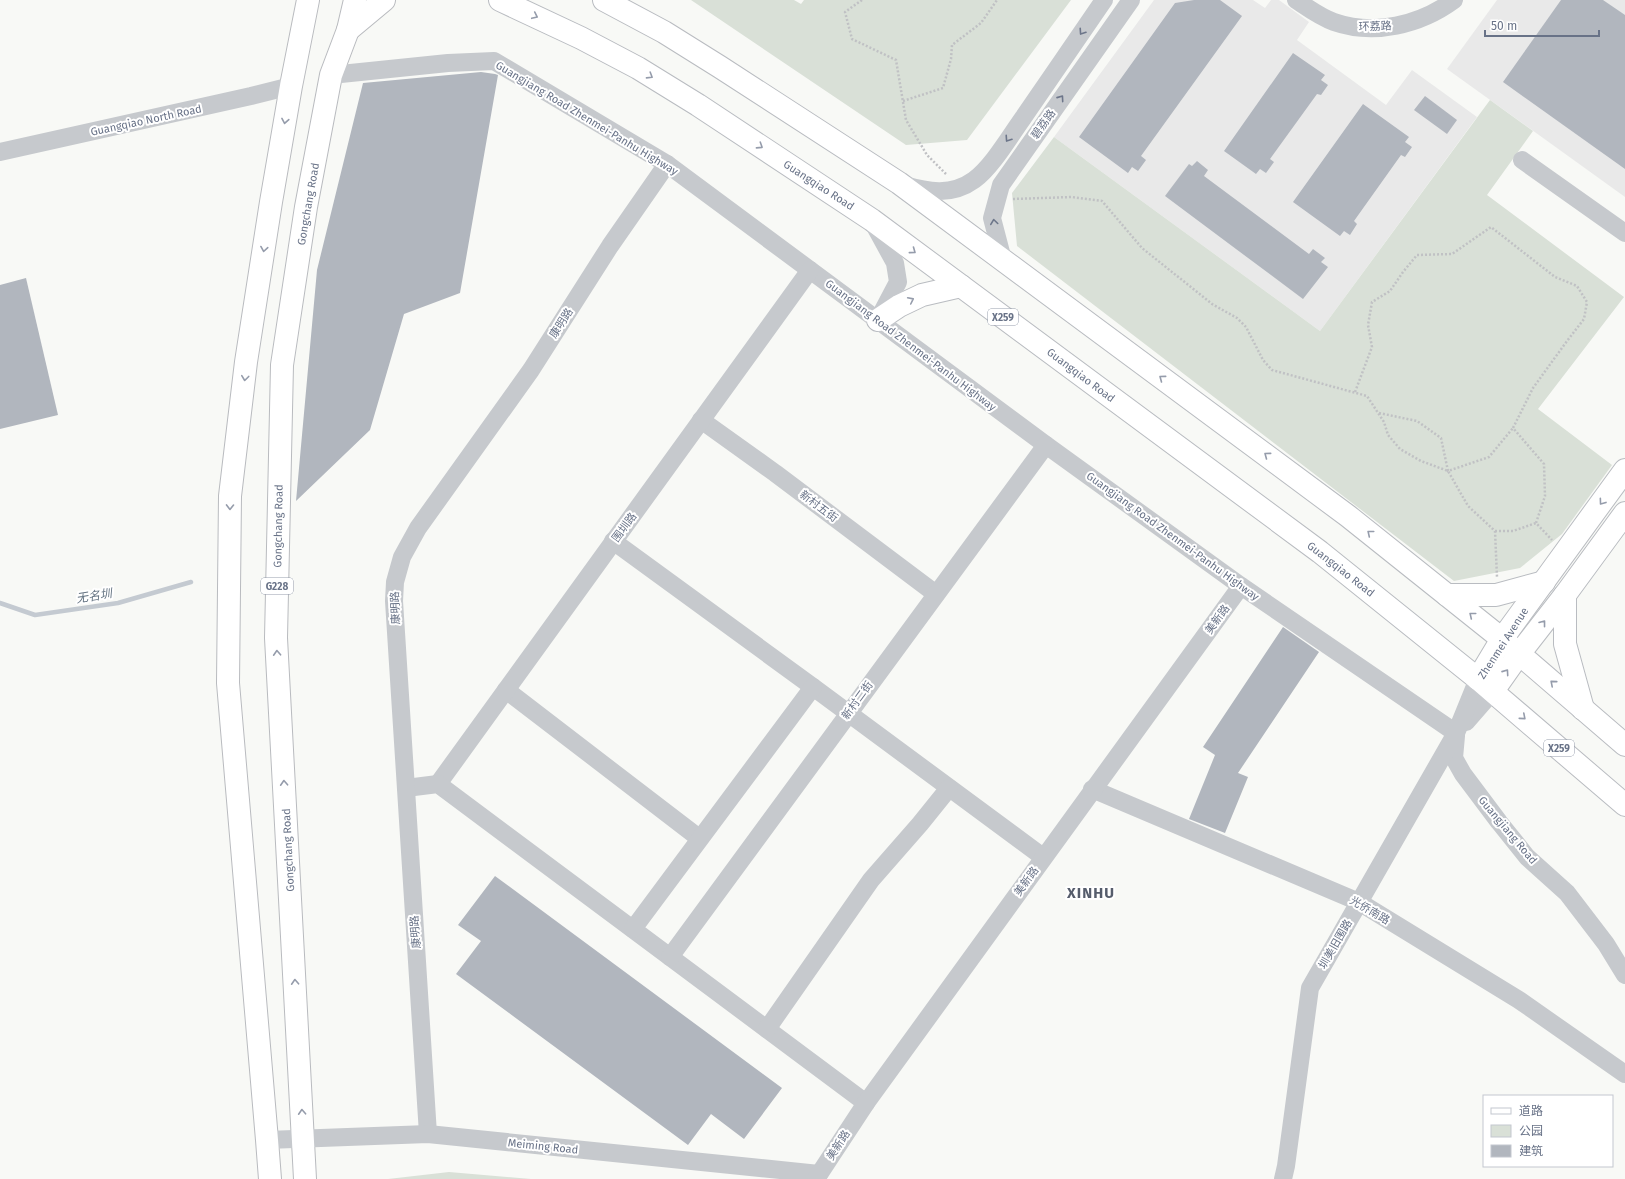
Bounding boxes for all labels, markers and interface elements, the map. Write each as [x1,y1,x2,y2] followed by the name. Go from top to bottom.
[531,11,538,19] one-way arrow
[1485,12,1599,38] scale bar
[1358,19,1392,34] street label: 环荔路
[1491,19,1517,33] text: 50 m
[1079,28,1087,35] one-way arrow
[493,59,681,178] street label: Guangjiang Road Zhenmei-Panhu Highway
[646,71,653,79] one-way arrow
[1056,96,1063,103] one-way arrow
[89,102,203,139] street label: Guangqiao North Road
[1029,107,1058,142] street label: 碧荔路
[281,118,290,124] one-way arrow
[1006,135,1013,142] one-way arrow
[756,141,763,149] one-way arrow
[781,158,857,213] street label: Guangqiao Road
[295,162,322,246] street label: Gongchang Road
[990,219,999,225] one-way arrow
[260,246,269,252] one-way arrow
[909,246,916,253] one-way arrow
[823,277,999,414] street label: Guangjiang Road Zhenmei-Panhu Highway
[907,297,914,305] one-way arrow
[547,306,576,341] street label: 康明路
[988,309,1018,325] road number: X259
[1044,346,1117,405] street label: Guangqiao Road
[240,375,249,381] one-way arrow
[1159,375,1166,383] one-way arrow
[1264,453,1271,460] one-way arrow
[1084,469,1262,604] street label: Guangjiang Road Zhenmei-Panhu Highway
[271,484,286,568] street label: Gongchang Road
[797,488,840,525] street label: 新村五街
[1600,497,1607,504] one-way arrow
[226,504,234,510] one-way arrow
[609,510,639,544] street label: 围圳路
[1368,531,1375,538] one-way arrow
[1305,539,1377,600] street label: Guangqiao Road
[261,578,293,594] road number: G228
[75,586,115,606] water label: 无名圳
[388,591,403,625] street label: 康明路
[1202,602,1232,636] street label: 美新路
[1475,605,1531,681] street label: Zhenmei Avenue
[1469,612,1476,619] one-way arrow
[1539,620,1546,627] one-way arrow
[273,650,282,656] one-way arrow
[1501,670,1508,677] one-way arrow
[839,679,876,722] street label: 新村二街
[1550,681,1558,688] one-way arrow
[1518,712,1525,719] one-way arrow
[1544,740,1574,756] road number: X259
[280,780,288,786] one-way arrow
[1476,794,1540,867] street label: Guangjiang Road
[280,808,297,892] street label: Gongchang Road
[1011,864,1041,898] street label: 美新路
[1066,884,1115,902] district label: XINHU
[1347,894,1392,927] street label: 光侨南路
[408,915,423,949] street label: 康明路
[1316,917,1355,971] street label: 圳美旧围路
[290,979,299,985] one-way arrow
[1483,1095,1613,1167] legend
[1519,1104,1543,1118] text: 道路
[297,1109,306,1115] one-way arrow
[1519,1124,1543,1138] text: 公园
[824,1128,853,1163] street label: 美新路
[507,1136,579,1157] street label: Meiming Road
[1519,1144,1543,1158] text: 建筑

